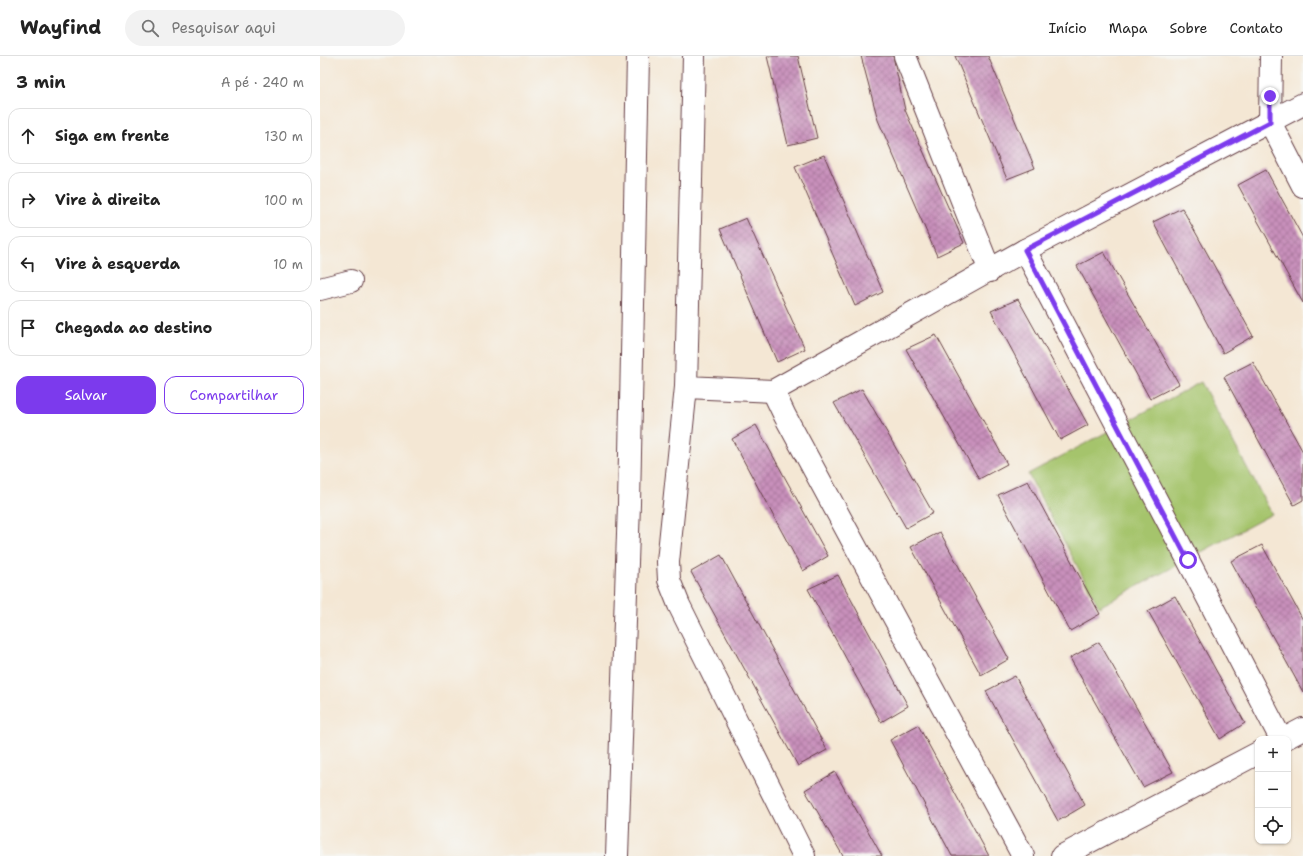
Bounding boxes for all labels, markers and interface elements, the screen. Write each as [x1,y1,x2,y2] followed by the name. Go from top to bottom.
[125,10,405,46] search box
[20,15,101,40] text: Wayfind
[139,17,161,39] icon: search
[171,18,276,38] text: Pesquisar aqui
[1048,19,1087,37] text: Início
[1109,19,1148,37] text: Mapa
[1170,19,1207,37] text: Sobre
[1229,19,1283,37] text: Contato
[16,71,66,93] text: 3 min
[221,74,304,91] text: A pé · 240 m
[1261,87,1279,105] route end
[17,125,39,147] icon: ahead
[55,126,170,146] text: Siga em frente
[265,128,303,145] text: 130 m
[17,189,39,211] icon: right
[55,190,160,210] text: Vire à direita
[264,192,303,209] text: 100 m
[17,253,39,275] icon: left
[55,254,180,274] text: Vire à esquerda
[273,256,303,273] text: 10 m
[17,317,39,339] icon: arrive
[55,318,212,338] text: Chegada ao destino
[16,376,156,414] button: Salvar
[164,376,304,414] button: Compartilhar
[1179,551,1197,569] route start
[1255,736,1291,844] map controls
[1255,736,1291,772] button: +
[1255,772,1291,808] button: −
[1255,808,1291,844] button: locate

